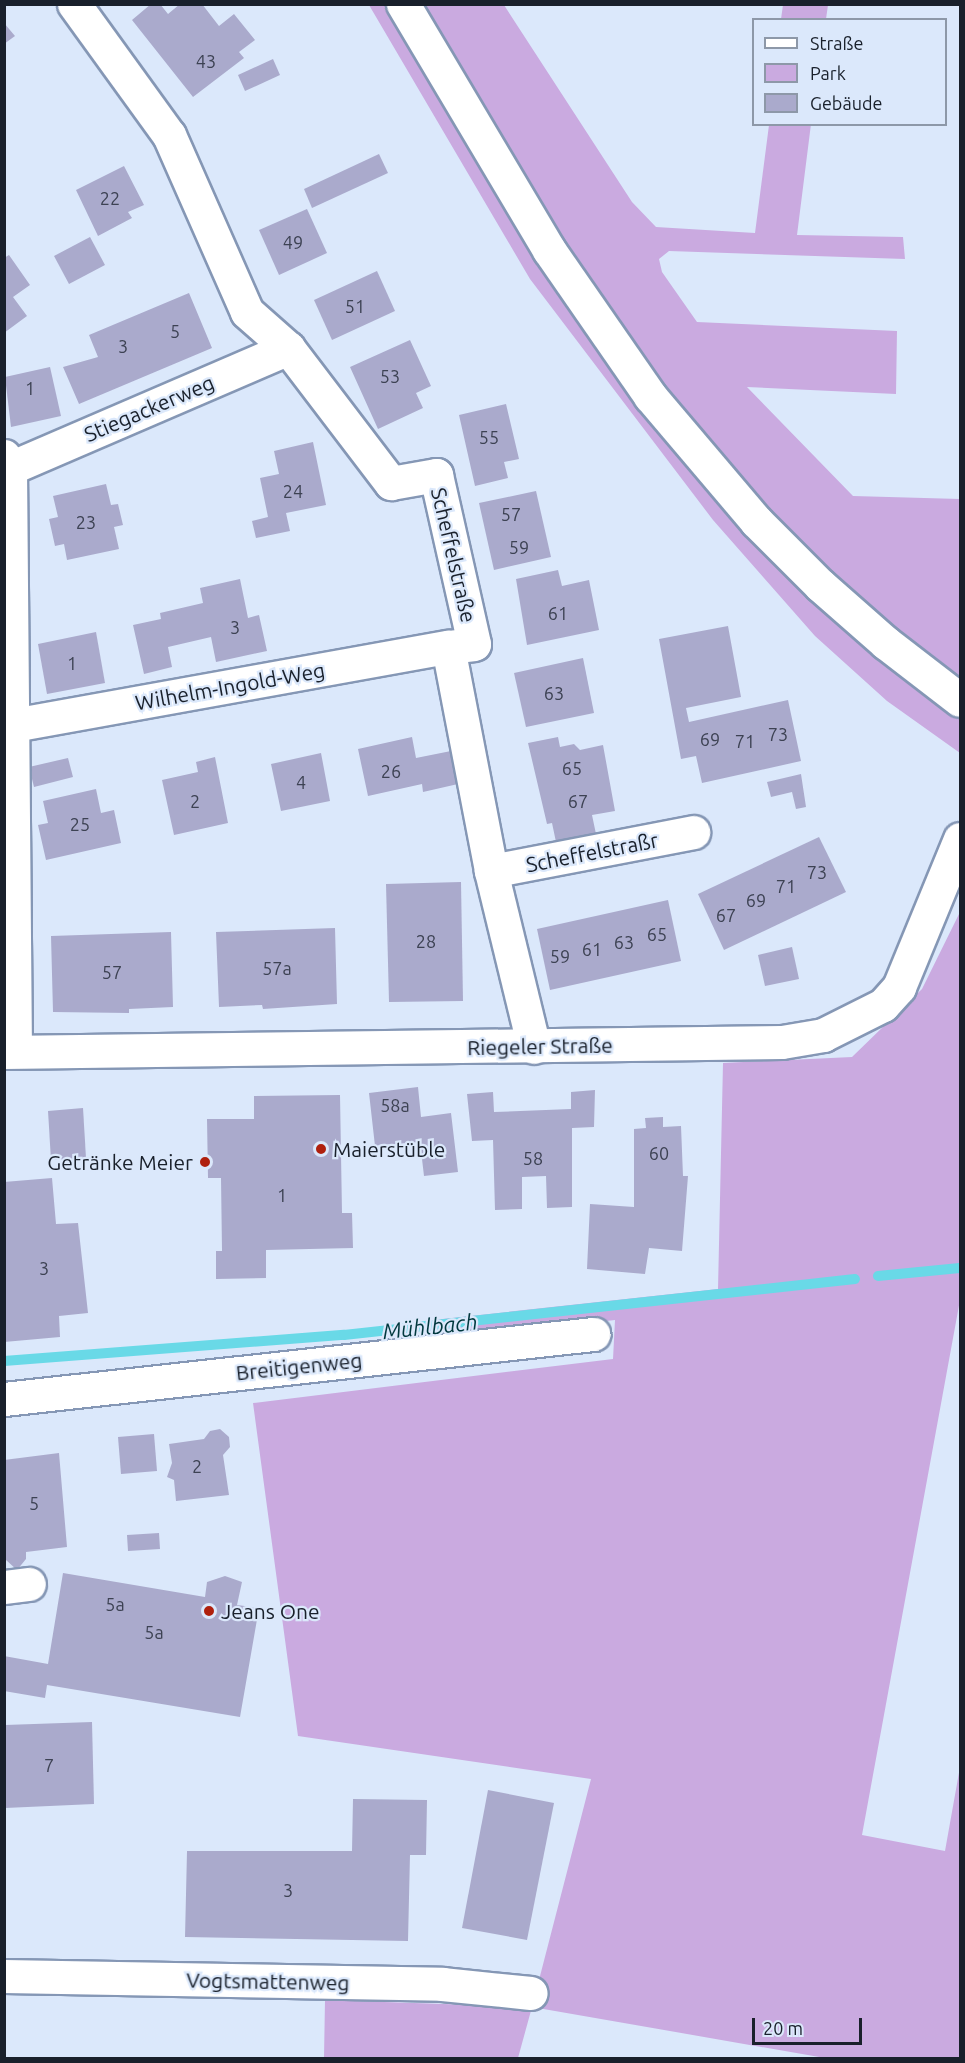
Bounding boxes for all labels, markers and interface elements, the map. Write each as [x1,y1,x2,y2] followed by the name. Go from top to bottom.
[752,18,947,126] legend
[810,33,863,53] text: Straße
[196,50,216,72] house number: 43
[810,63,846,83] text: Park
[810,93,882,113] text: Gebäude
[100,187,120,209] house number: 22
[283,231,303,253] house number: 49
[345,295,365,317] house number: 51
[170,320,180,342] house number: 5
[118,335,128,357] house number: 3
[380,365,400,387] house number: 53
[80,369,218,447] street label: Stiegackerweg
[25,377,35,399] house number: 1
[479,426,499,448] house number: 55
[283,480,303,502] house number: 24
[426,485,482,625] street label: Scheffelstraße
[501,503,521,525] house number: 57
[76,511,96,533] house number: 23
[509,536,529,558] house number: 59
[548,602,568,624] house number: 61
[230,616,240,638] house number: 3
[67,652,77,674] house number: 1
[133,657,327,715] street label: Wilhelm-Ingold-Weg
[544,682,564,704] house number: 63
[768,723,788,745] house number: 73
[700,728,720,750] house number: 69
[735,730,755,752] house number: 71
[562,757,582,779] house number: 65
[381,760,401,782] house number: 26
[296,771,306,793] house number: 4
[190,790,200,812] house number: 2
[568,790,588,812] house number: 67
[70,813,90,835] house number: 25
[524,827,660,877] street label: Scheffelstraßr
[807,861,827,883] house number: 73
[776,875,796,897] house number: 71
[746,889,766,911] house number: 69
[716,904,736,926] house number: 67
[647,923,667,945] house number: 65
[416,930,436,952] house number: 28
[614,931,634,953] house number: 63
[582,938,602,960] house number: 61
[550,945,570,967] house number: 59
[262,957,292,979] house number: 57a
[102,961,122,983] house number: 57
[467,1032,613,1060] street label: Riegeler Straße
[380,1094,410,1116] house number: 58a
[333,1136,445,1162] place label: Maierstüble
[314,1142,328,1156] marker: Maierstüble
[649,1142,669,1164] house number: 60
[523,1147,543,1169] house number: 58
[47,1149,193,1175] place label: Getränke Meier
[198,1155,212,1169] marker: Getränke Meier
[277,1184,287,1206] house number: 1
[39,1257,49,1279] house number: 3
[381,1308,479,1344] water label: Mühlbach
[235,1347,363,1385] street label: Breitigenweg
[192,1455,202,1477] house number: 2
[29,1492,39,1514] house number: 5
[105,1593,125,1615] house number: 5a
[221,1598,320,1624] place label: Jeans One
[202,1604,216,1618] marker: Jeans One
[144,1621,164,1643] house number: 5a
[44,1754,54,1776] house number: 7
[283,1879,293,1901] house number: 3
[186,1967,350,1995] street label: Vogtsmattenweg
[755,2006,864,2044] scale bar
[763,2018,803,2038] text: 20 m

